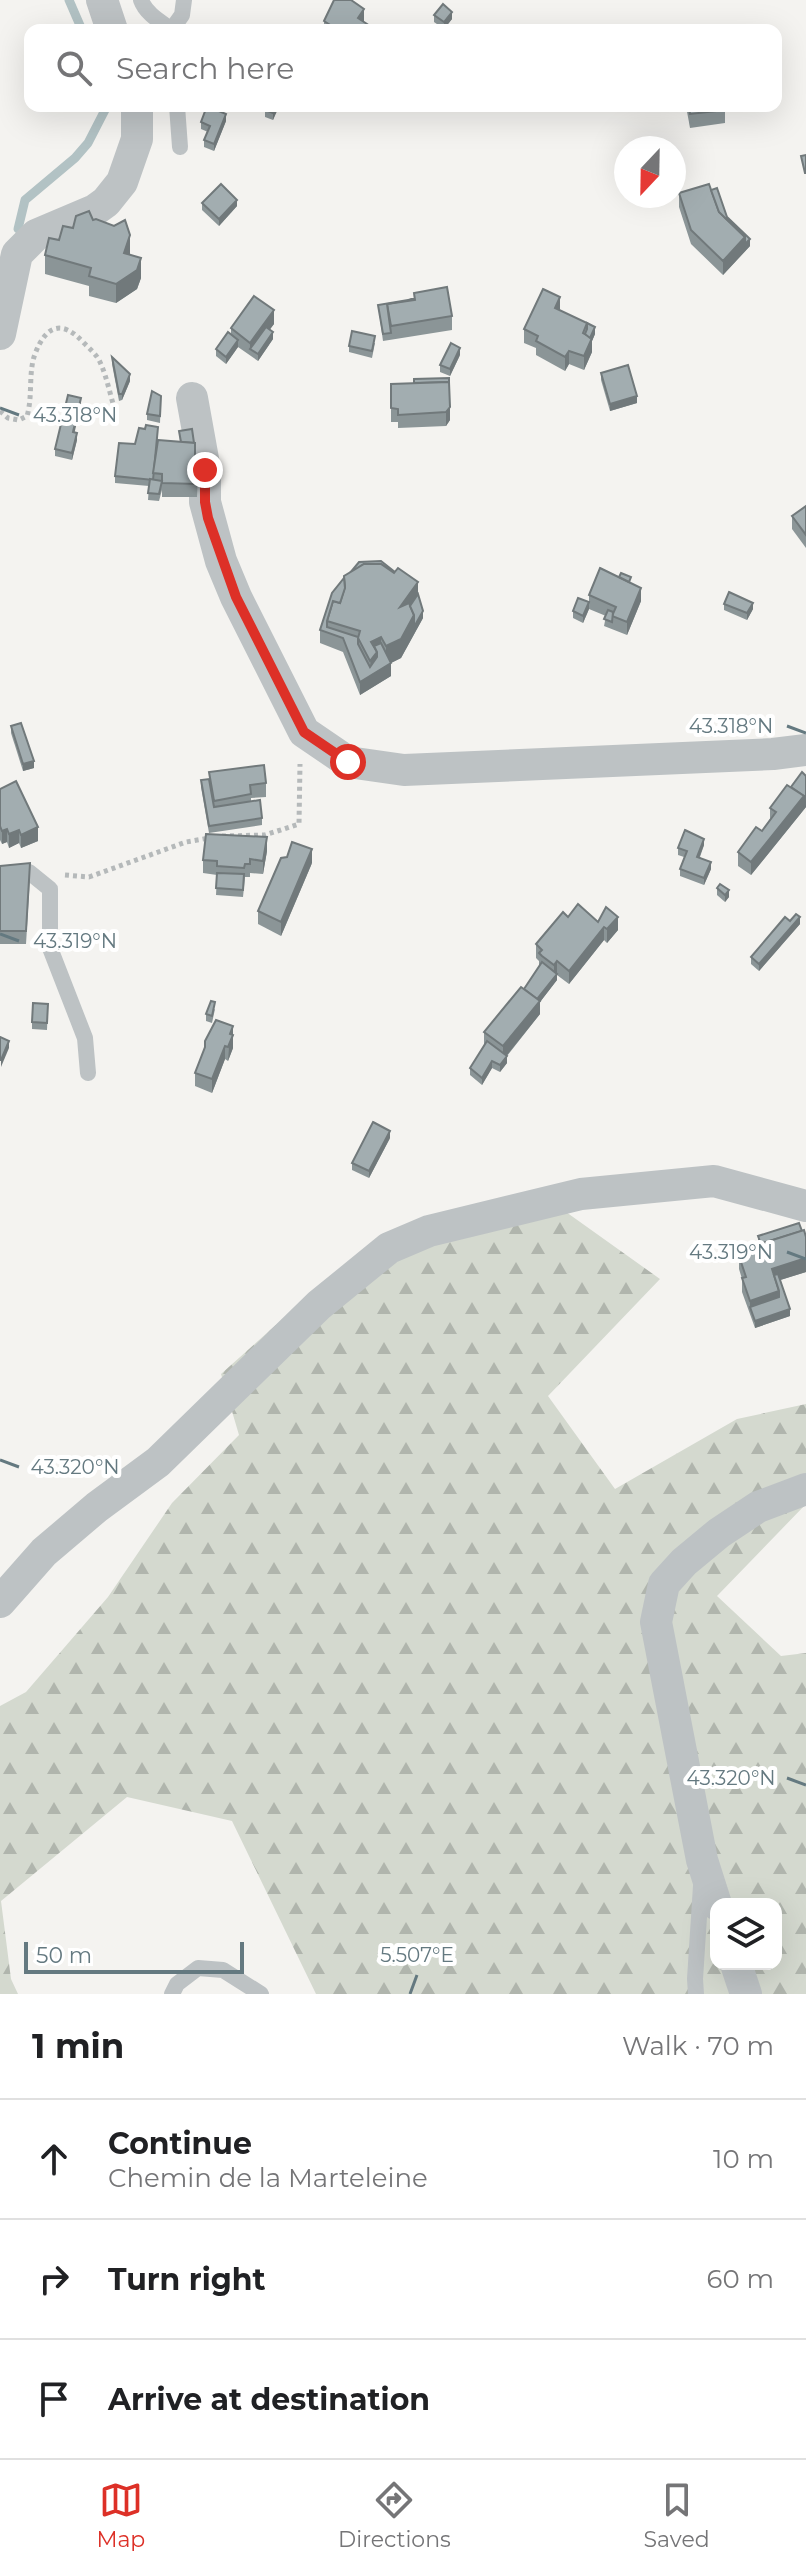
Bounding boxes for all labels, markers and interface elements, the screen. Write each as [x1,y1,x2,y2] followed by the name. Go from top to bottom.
[24,24,782,112] search box
[52,46,96,90] icon: search
[116,50,294,87] text: Search here
[614,136,686,208] north arrow
[33,403,117,427] text: 43.318°N
[187,452,223,488] route end
[689,714,773,738] text: 43.318°N
[330,744,366,780] route start
[33,929,117,953] text: 43.319°N
[689,1240,773,1264] text: 43.319°N
[30,1455,120,1479] text: 43.320°N
[686,1766,776,1790] text: 43.320°N
[710,1898,782,1970] map controls
[710,1898,782,1970] button: layers
[24,1938,244,1974] scale bar
[36,1942,92,1969] text: 50 m
[380,1943,454,1967] text: 5.507°E
[32,2025,124,2067] text: 1 min
[622,2030,774,2062] text: Walk · 70 m
[108,2125,252,2162] text: Continue
[32,2137,76,2181] icon: ahead
[713,2143,774,2175] text: 10 m
[108,2162,428,2194] text: Chemin de la Marteleine
[32,2257,76,2301] icon: right
[108,2261,265,2298] text: Turn right
[707,2263,774,2295] text: 60 m
[32,2377,76,2421] icon: arrive
[108,2381,430,2418] text: Arrive at destination
[96,2478,145,2553] tab: Map
[338,2478,451,2553] tab: Directions
[644,2478,710,2553] tab: Saved

